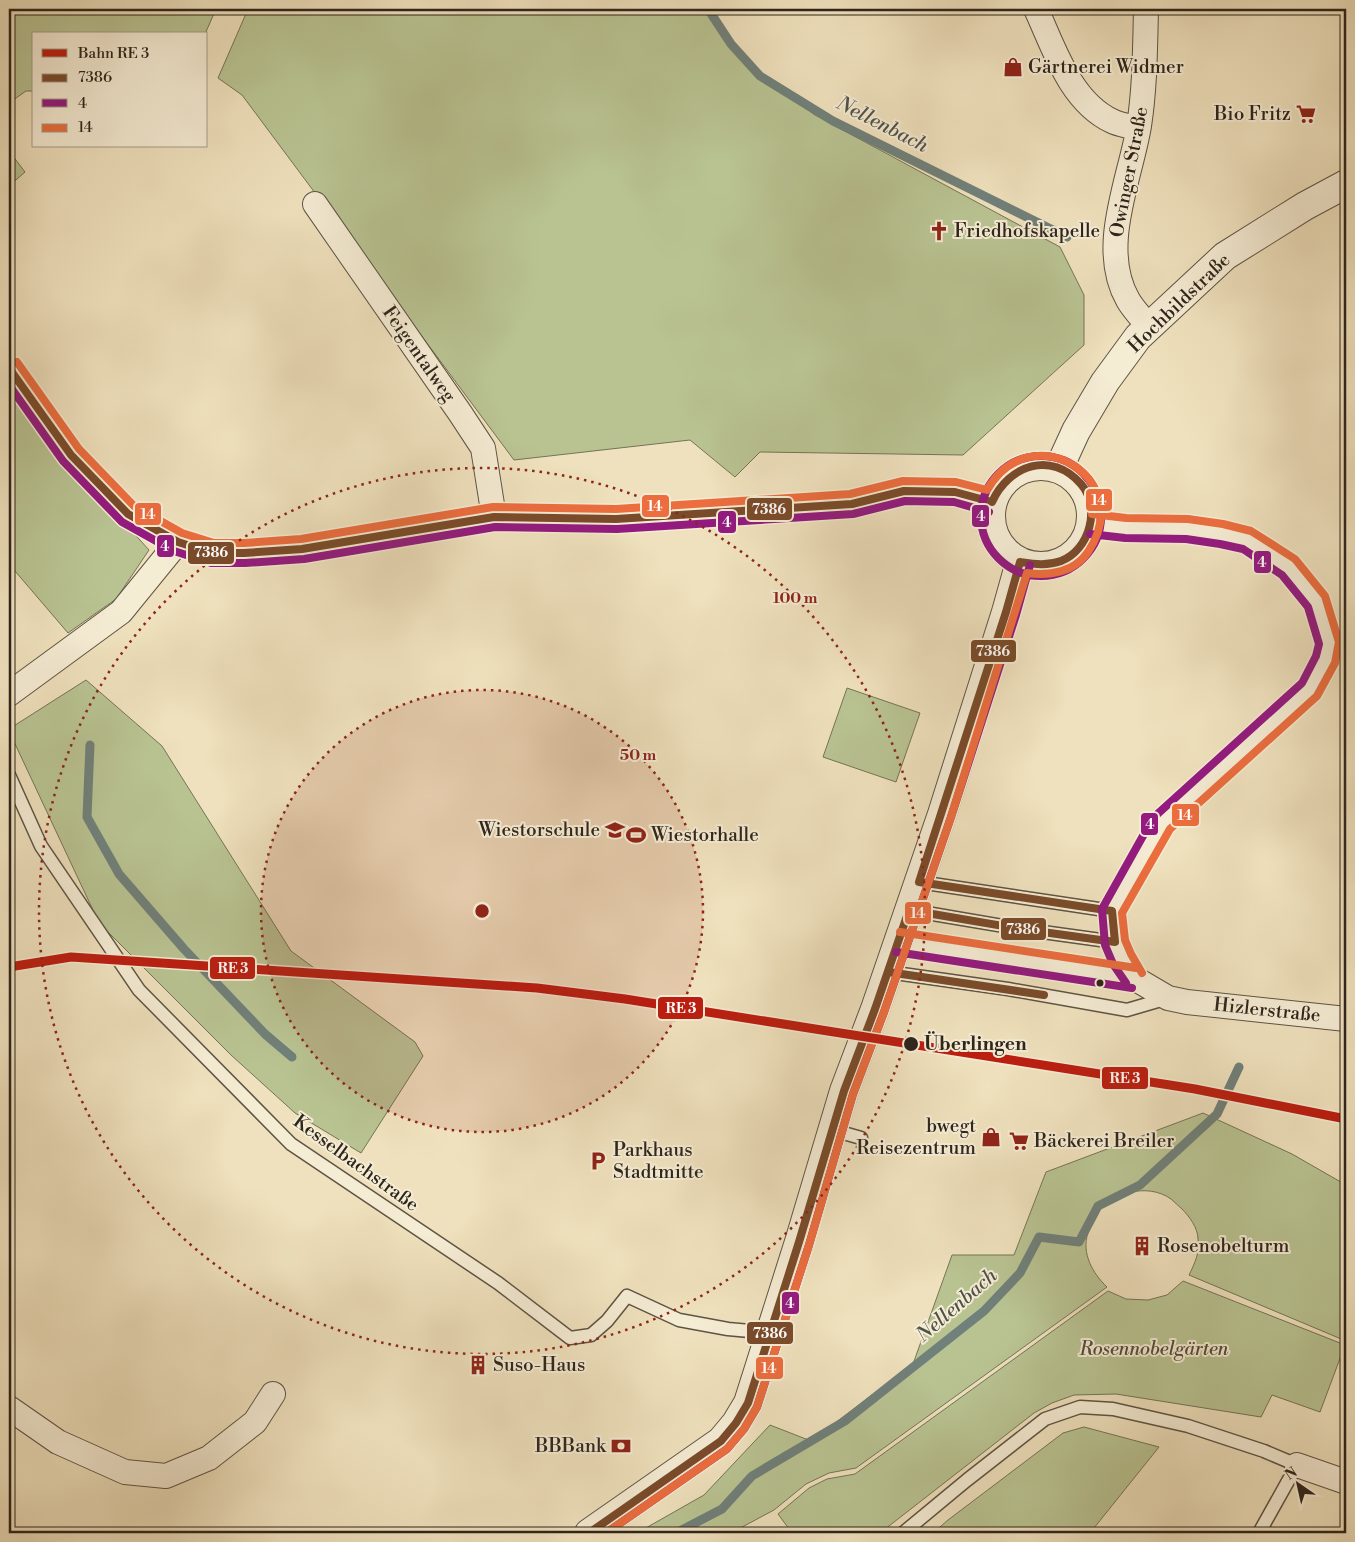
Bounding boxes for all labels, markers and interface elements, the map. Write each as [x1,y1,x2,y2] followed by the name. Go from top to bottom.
[32,32,208,148] legend
[77,44,149,63] text: Bahn RE 3
[1028,55,1184,79] place label: Gärtnerei Widmer
[1002,56,1024,78] shop icon: Gärtnerei Widmer
[78,68,112,87] text: 7386
[831,91,933,159] water label: Nellenbach
[78,94,87,113] text: 4
[1213,102,1291,126] place label: Bio Fritz
[1295,103,1317,125] supermarket icon: Bio Fritz
[1105,105,1153,239] street label: Owinger Straße
[78,118,93,137] text: 14
[954,219,1100,243] place label: Friedhofskapelle
[928,220,950,242] church icon: Friedhofskapelle
[1123,248,1235,358] street label: Hochbildstraße
[377,301,461,407] street label: Feigentalweg
[1085,488,1113,512] line badge: 14
[1091,492,1107,510] text: 14
[641,494,670,518] line badge: 14
[746,497,793,521] line badge: 7386
[647,498,663,516] text: 14
[752,501,786,519] text: 7386
[134,502,162,526] line badge: 14
[971,504,990,528] line badge: 4
[140,506,156,524] text: 14
[976,508,986,526] text: 4
[717,510,737,534] line badge: 4
[722,514,732,532] text: 4
[156,534,175,558] line badge: 4
[160,538,170,556] text: 4
[187,541,235,565] line badge: 7386
[194,544,228,562] text: 7386
[1253,550,1272,574] line badge: 4
[1257,554,1267,572] text: 4
[773,589,818,608] text: 100 m
[970,639,1017,663] line badge: 7386
[976,643,1010,661] text: 7386
[620,746,656,765] text: 50 m
[1171,803,1200,827] line badge: 14
[1177,807,1193,825] text: 14
[1140,812,1159,836] line badge: 4
[1145,816,1155,834] text: 4
[478,818,600,842] place label: Wiestorschule
[604,819,626,841] school or university icon: Wiestorschule
[650,823,759,847] place label: Wiestorhalle
[625,824,647,846] sports icon: Wiestorhalle
[904,901,932,925] line badge: 14
[473,902,491,920] centre of rings
[910,905,926,923] text: 14
[1000,917,1047,941] line badge: 7386
[1006,921,1040,939] text: 7386
[209,956,256,980] line badge: RE 3
[218,960,248,978] text: RE 3
[1095,978,1105,988] unlabelled marker
[1212,992,1322,1028] street label: Hizlerstraße
[657,996,704,1020] line badge: RE 3
[666,1000,696,1018] text: RE 3
[924,1031,1027,1056] place label: Überlingen
[902,1035,920,1053] marker: Überlingen
[1101,1066,1149,1090] line badge: RE 3
[1110,1070,1140,1088] text: RE 3
[288,1109,424,1217] street label: Kesselbachstraße
[856,1114,976,1160] place label: bwegt Reisezentrum
[980,1126,1002,1148] shop icon: bwegt Reisezentrum
[1033,1129,1174,1153] place label: Bäckerei Breiler
[1008,1130,1030,1152] supermarket icon: Bäckerei Breiler
[613,1138,704,1184] place label: Parkhaus Stadtmitte
[587,1150,609,1172] parking icon: Parkhaus Stadtmitte
[1157,1234,1290,1258] place label: Rosenobelturm
[1131,1235,1153,1257] building icon: Rosenobelturm
[911,1263,1003,1349] water label: Nellenbach
[781,1291,800,1315] line badge: 4
[785,1295,795,1313] text: 4
[746,1321,794,1345] line badge: 7386
[753,1325,787,1343] text: 7386
[1079,1337,1229,1361] park label: Rosennobelgärten
[493,1353,585,1377] place label: Suso-Haus
[467,1354,489,1376] building icon: Suso-Haus
[755,1356,784,1380] line badge: 14
[761,1360,777,1378] text: 14
[534,1434,607,1458] place label: BBBank
[610,1435,632,1457] bank icon: BBBank
[1272,1460,1322,1510] north arrow
[1282,1463,1301,1485] text: N

